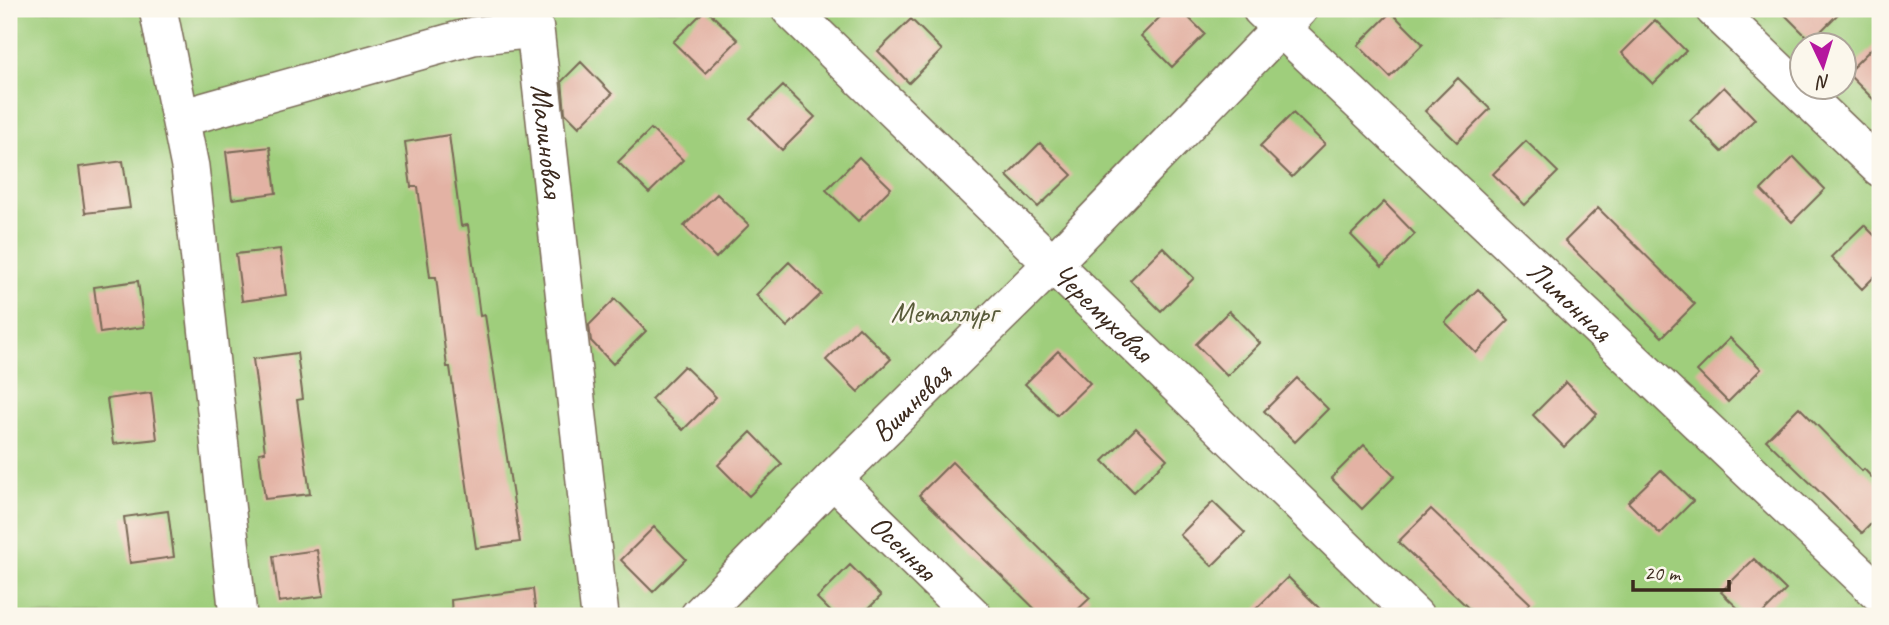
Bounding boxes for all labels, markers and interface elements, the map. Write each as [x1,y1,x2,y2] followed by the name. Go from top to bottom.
[1787,32,1857,102] north arrow
[1814,70,1831,95] text: N
[522,82,573,202] street label: Малиновая
[1519,252,1621,351] street label: Лимонная
[1044,255,1163,372] street label: Черемуховая
[891,293,1002,331] park label: Металлург
[863,354,960,450] street label: Вишневая
[861,506,947,591] street label: Осенняя
[1633,548,1730,592] scale bar
[1644,560,1682,586] text: 20 m

